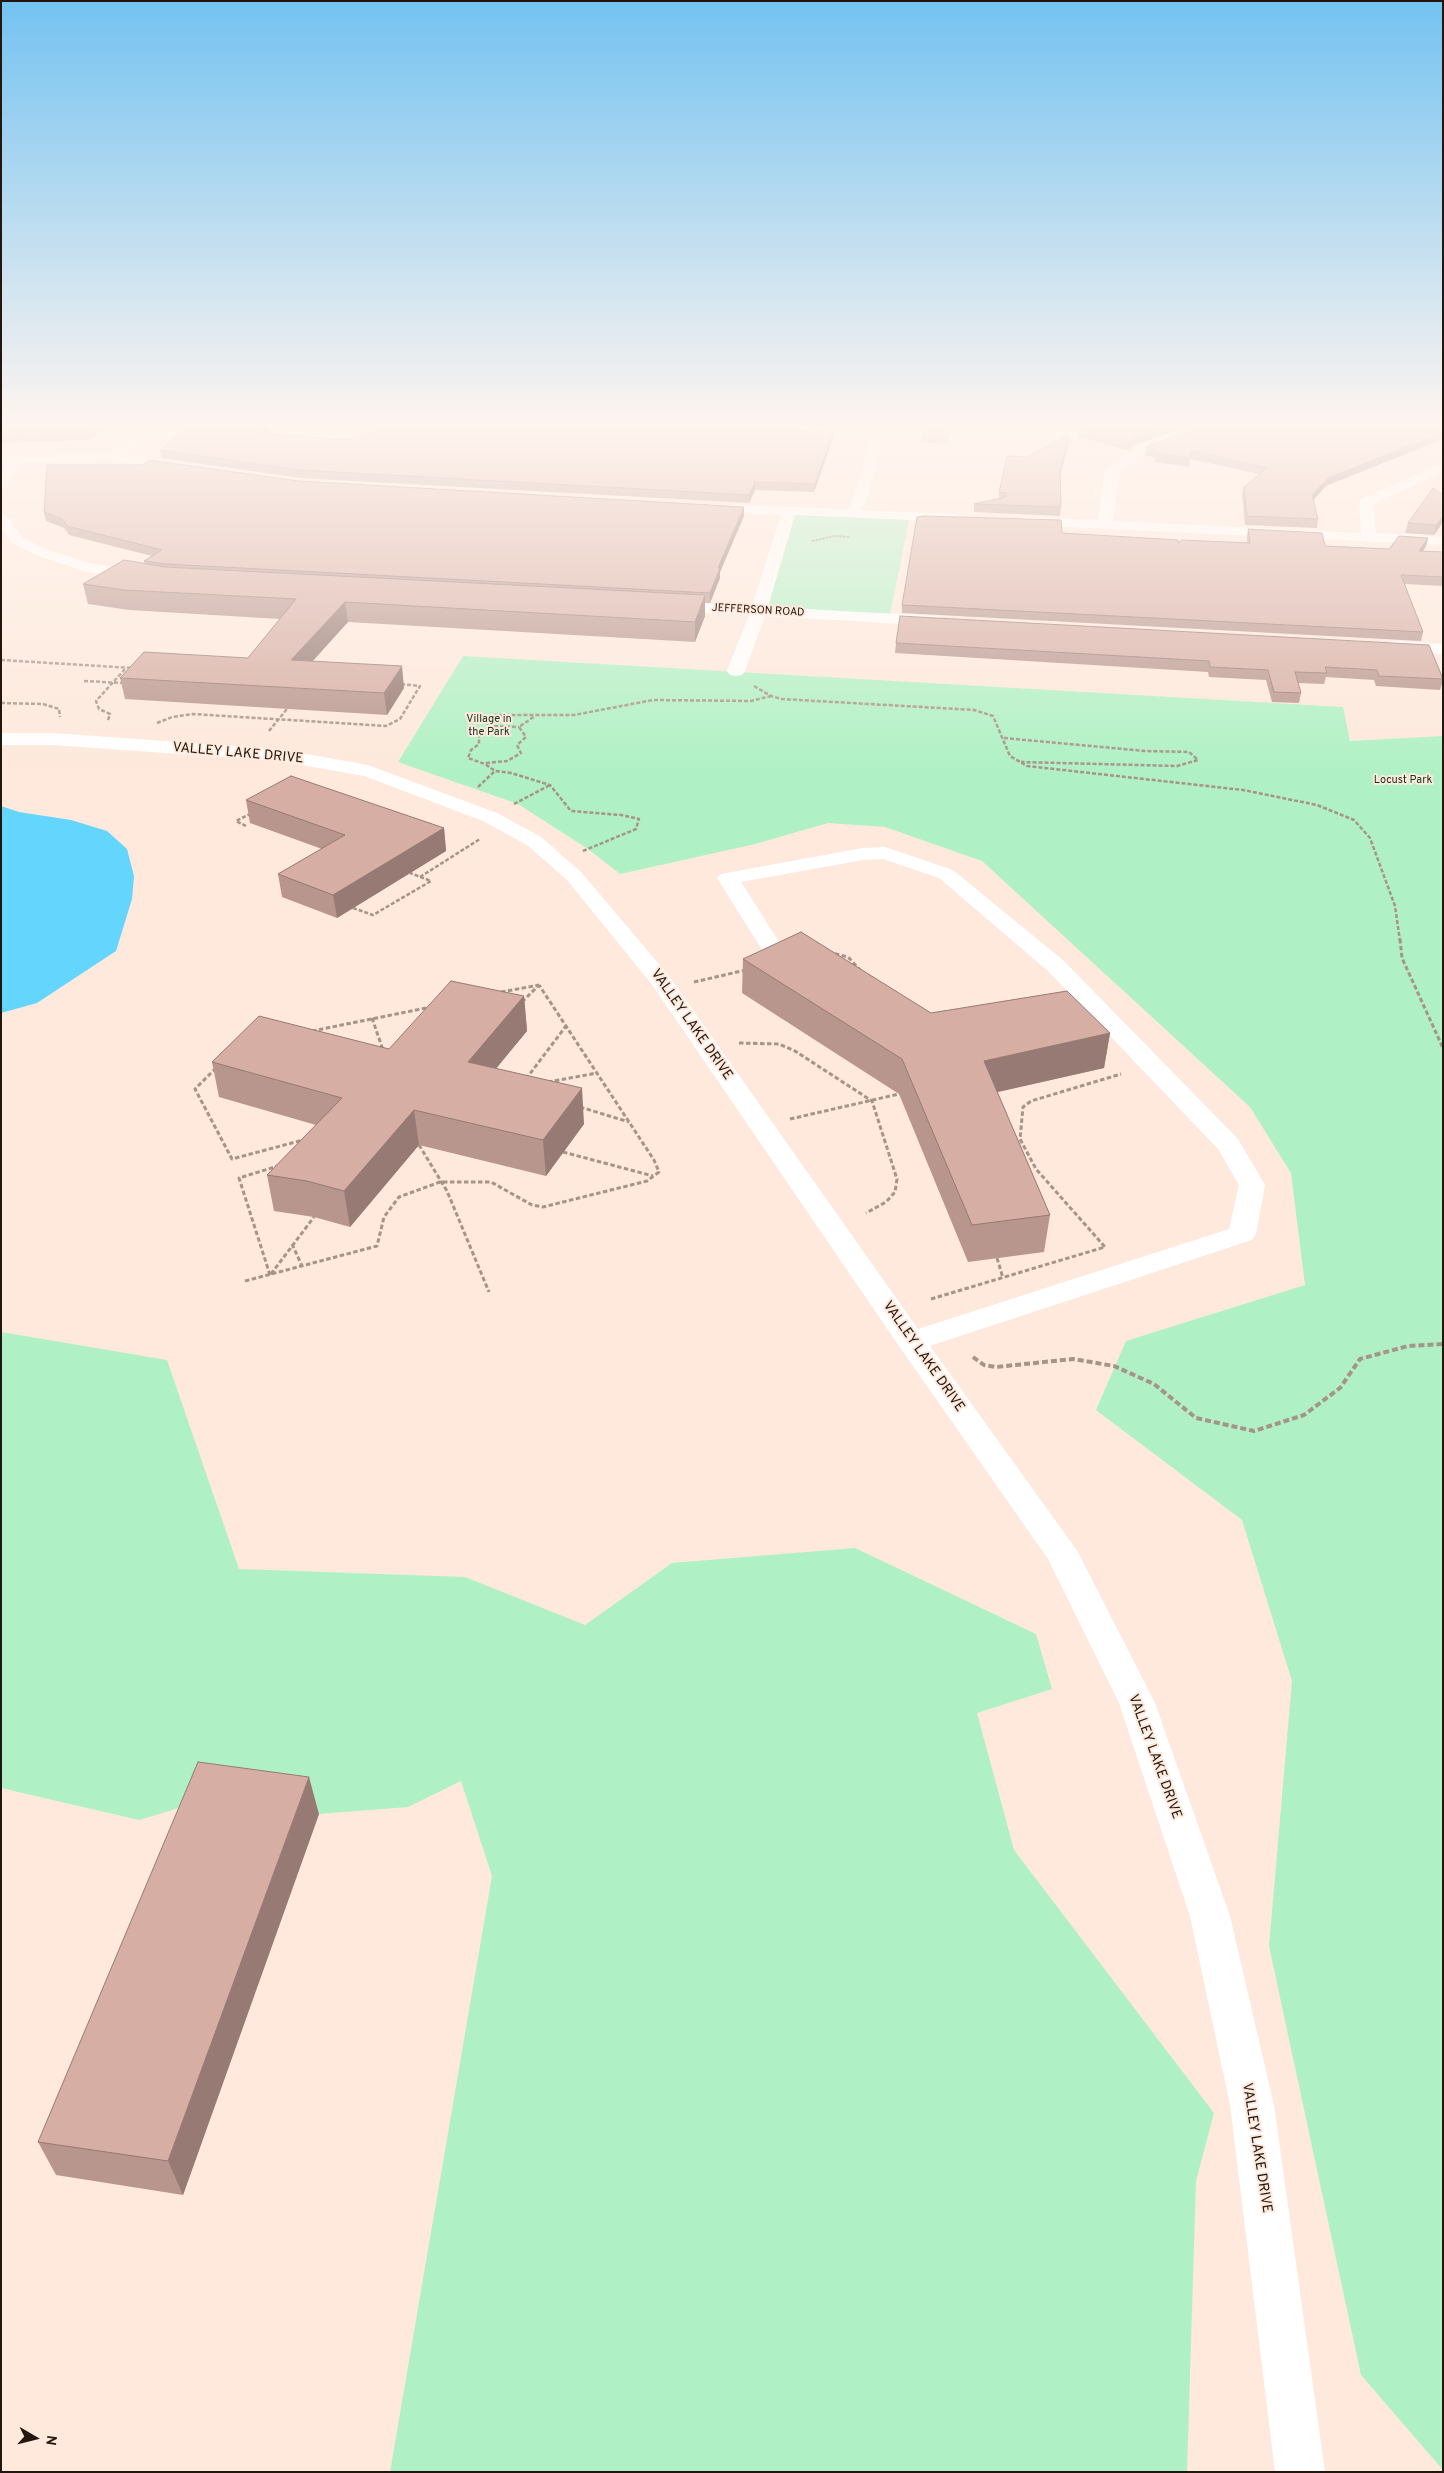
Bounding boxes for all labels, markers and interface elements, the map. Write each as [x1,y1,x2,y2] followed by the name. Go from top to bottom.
[711,602,805,620] street label: JEFFERSON ROAD
[466,713,512,739] park label: Village in the Park
[172,740,304,768] street label: VALLEY LAKE DRIVE
[1374,774,1432,788] park label: Locust Park
[646,966,736,1084] street label: VALLEY LAKE DRIVE
[878,1298,968,1416] street label: VALLEY LAKE DRIVE
[1124,1692,1184,1822] street label: VALLEY LAKE DRIVE
[1237,2082,1275,2214] street label: VALLEY LAKE DRIVE
[10,2413,60,2463] north arrow
[41,2434,59,2446] text: N

